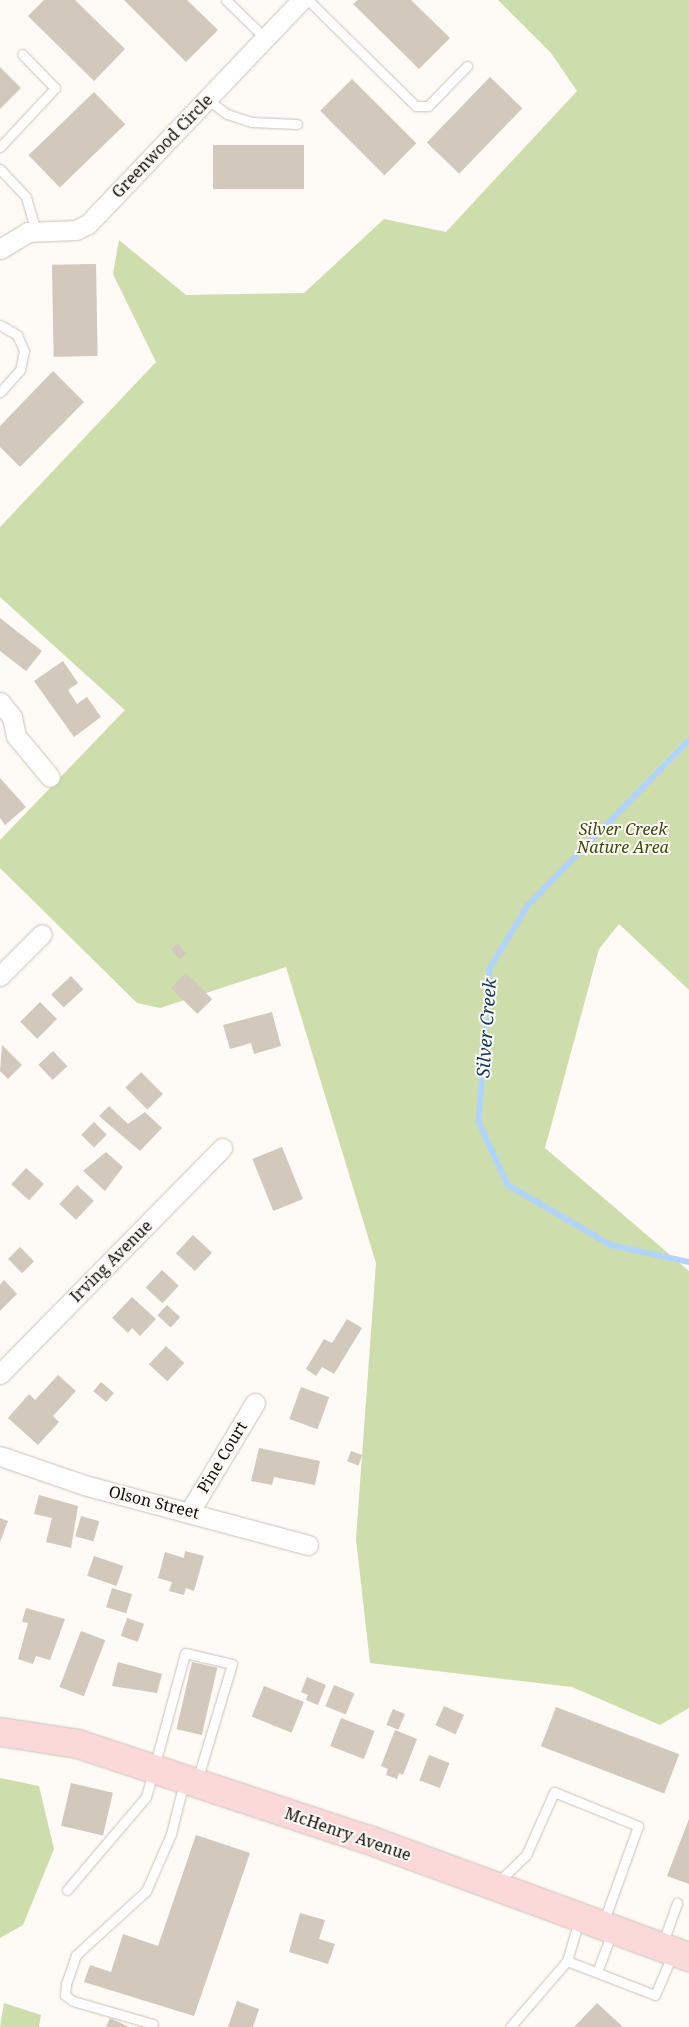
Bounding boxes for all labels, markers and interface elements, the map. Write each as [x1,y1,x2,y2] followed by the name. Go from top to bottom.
[108,90,216,202] street label: Greenwood Circle
[577,819,669,857] park label: Silver Creek Nature Area
[472,977,500,1079] water label: Silver Creek
[66,1216,156,1306] street label: Irving Avenue
[193,1418,251,1496] street label: Pine Court
[107,1482,201,1522] street label: Olson Street
[282,1803,414,1865] street label: McHenry Avenue

